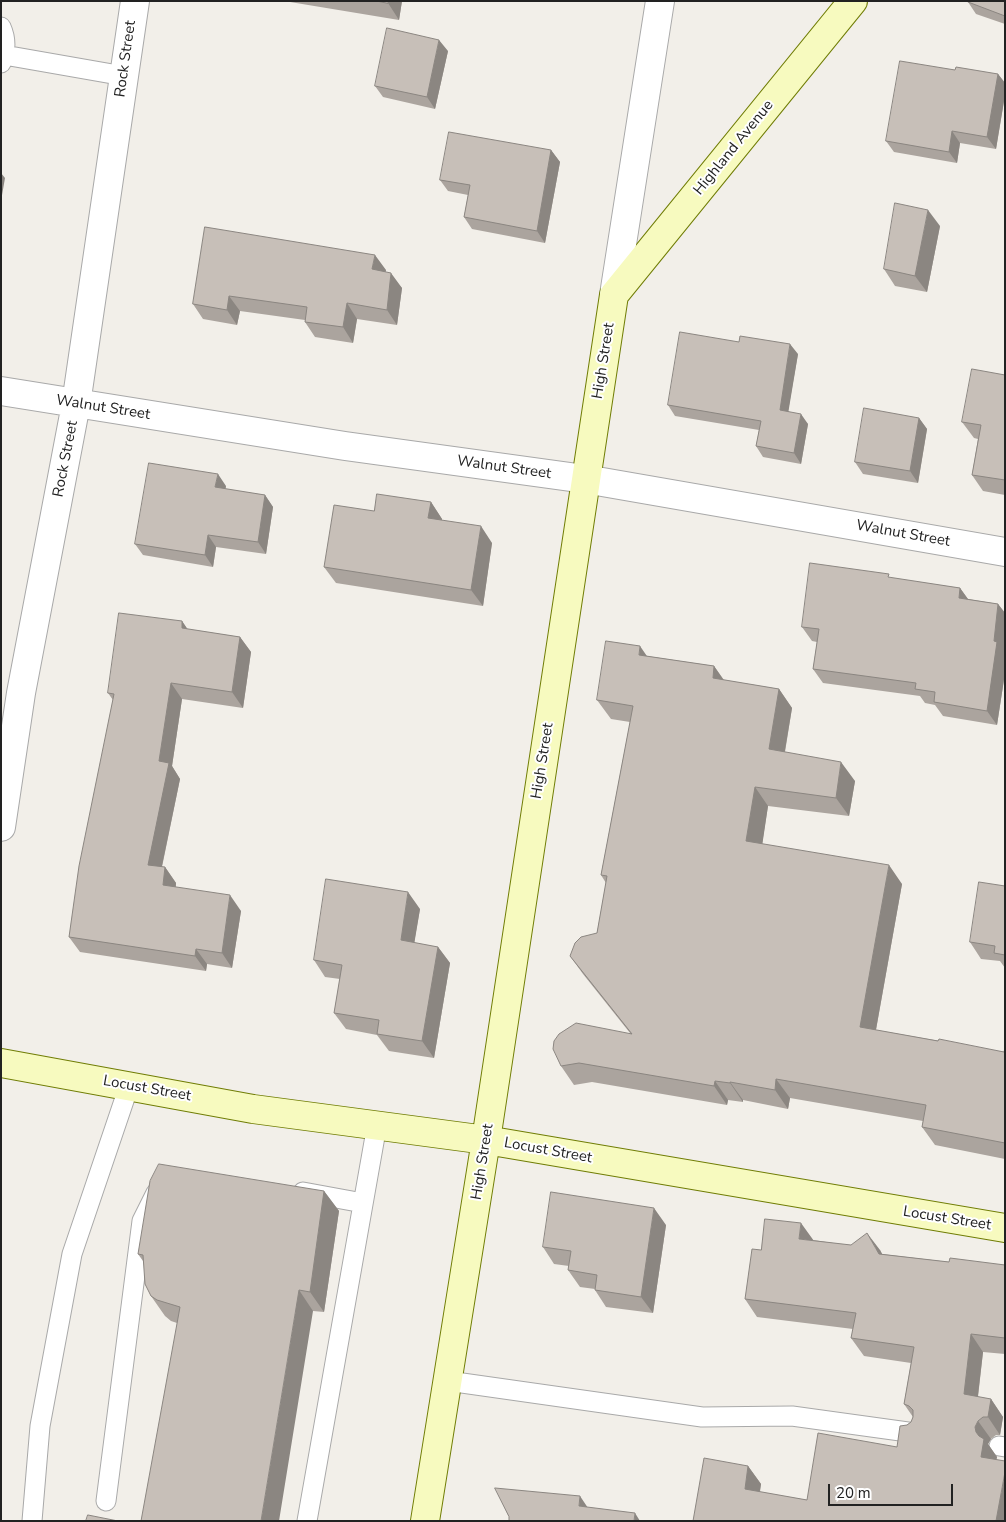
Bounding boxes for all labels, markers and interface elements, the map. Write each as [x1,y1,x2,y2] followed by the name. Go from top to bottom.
[112,19,140,99] street label: Rock Street
[690,97,778,199] street label: Highland Avenue
[589,322,619,400] street label: High Street
[55,392,151,424] street label: Walnut Street
[50,419,82,499] street label: Rock Street
[456,452,552,484] street label: Walnut Street
[855,517,951,551] street label: Walnut Street
[528,722,558,800] street label: High Street
[102,1072,192,1106] street label: Locust Street
[468,1123,498,1201] street label: High Street
[503,1134,593,1168] street label: Locust Street
[902,1203,992,1235] street label: Locust Street
[831,1474,956,1506] scale bar
[836,1483,871,1503] text: 20 m

